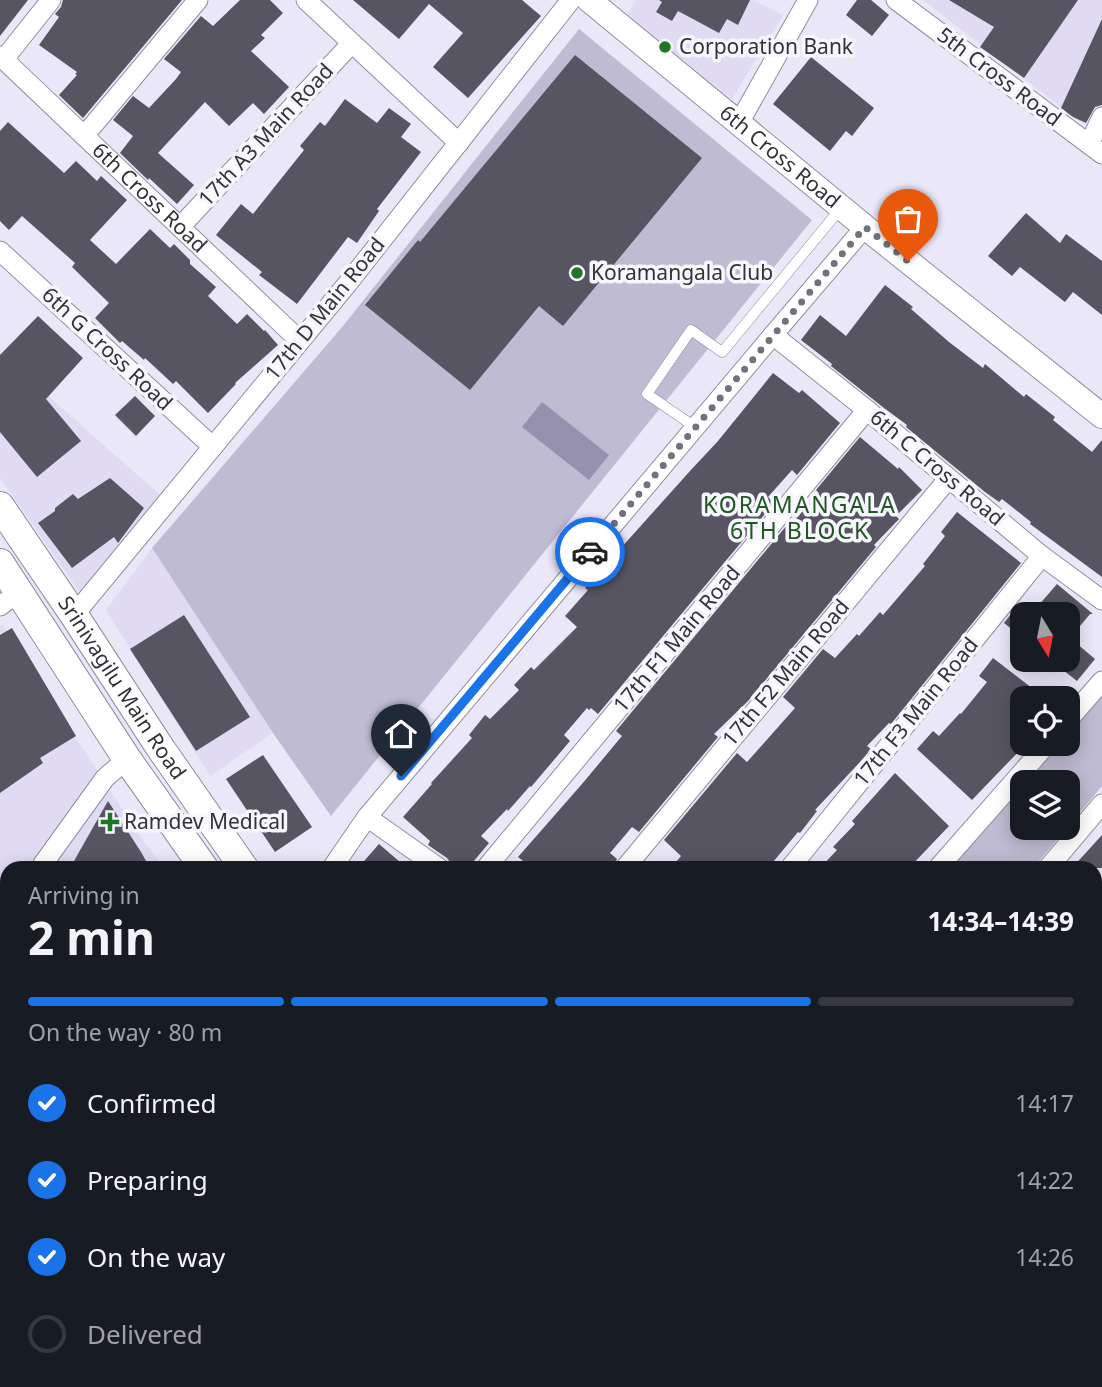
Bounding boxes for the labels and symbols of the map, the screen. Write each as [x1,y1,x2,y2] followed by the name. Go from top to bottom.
[932,20,1067,132] street label: 5th Cross Road
[679,32,854,60] place label: Corporation Bank
[657,39,673,55] marker: Corporation Bank
[192,57,339,212] street label: 17th A3 Main Road
[714,98,847,214] street label: 6th Cross Road
[87,136,213,258] street label: 6th Cross Road
[878,189,938,261] pin
[258,231,390,386] street label: 17th D Main Road
[591,258,773,286] place label: Koramangala Club
[569,265,585,281] marker: Koramangala Club
[36,280,179,416] street label: 6th G Cross Road
[865,403,1011,532] street label: 6th C Cross Road
[703,488,897,546] district label: KORAMANGALA 6TH BLOCK
[555,517,625,587] courier
[607,559,746,718] street label: 17th F1 Main Road
[52,590,193,785] street label: Srinivagilu Main Road
[716,593,855,752] street label: 17th F2 Main Road
[1010,602,1080,672] north arrow
[847,631,984,792] street label: 17th F3 Main Road
[371,704,431,776] pin
[124,807,285,835] place label: Ramdev Medical
[102,814,118,830] marker: Ramdev Medical

